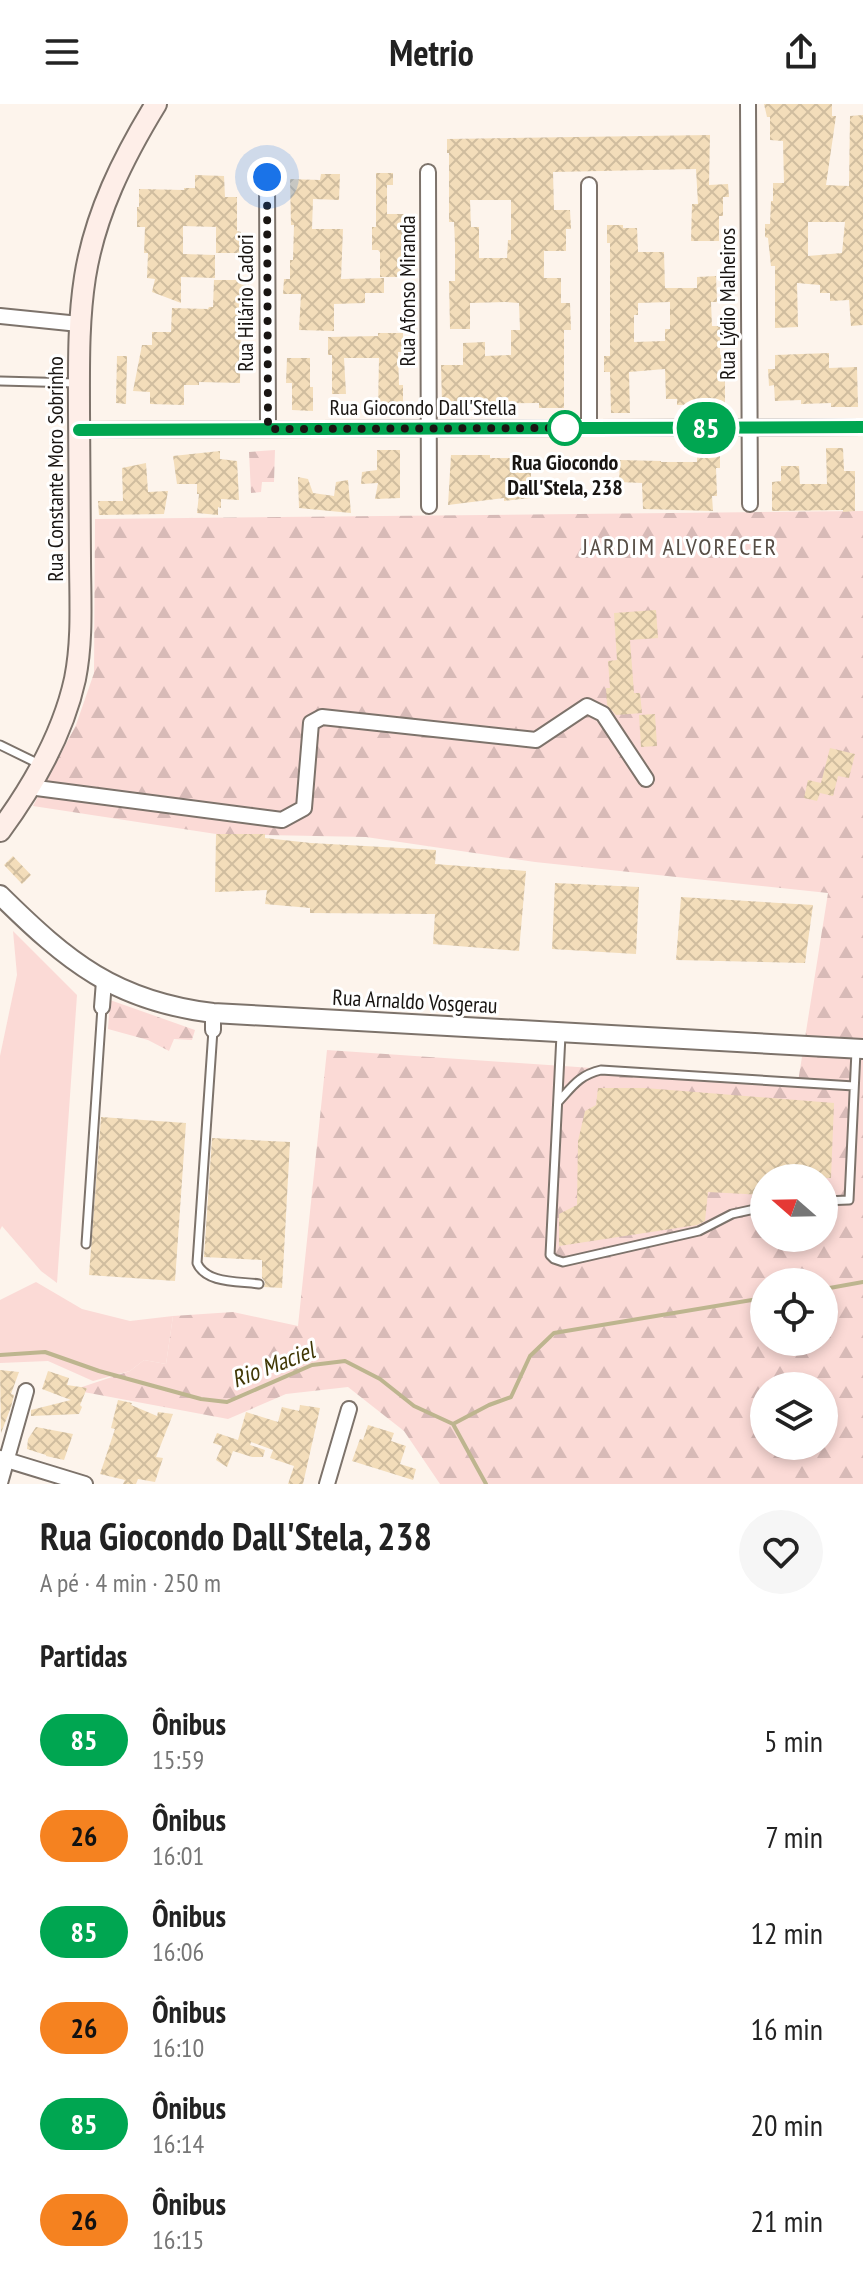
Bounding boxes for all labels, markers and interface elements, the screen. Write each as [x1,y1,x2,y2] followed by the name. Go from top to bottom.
[389,29,474,76] text: Metrio
[40,30,84,74] icon: menu
[779,30,823,74] icon: share
[247,157,287,197] your location
[393,215,421,367] street label: Rua Afonso Miranda
[713,228,741,380] street label: Rua Lýdio Malheiros
[231,234,259,372] street label: Rua Hilário Cadori
[41,356,69,582] street label: Rua Constante Moro Sobrinho
[329,393,517,421] street label: Rua Giocondo Dall'Stella
[670,402,742,454] line badge: 85
[693,409,719,446] text: 85
[548,411,582,445] marker: Rua Giocondo Dall'Stela, 238
[507,448,623,501] place label: Rua Giocondo Dall'Stela, 238
[581,531,778,562] district label: JARDIM ALVORECER
[332,983,498,1019] street label: Rua Arnaldo Vosgerau
[750,1164,838,1252] north arrow
[750,1164,838,1460] map controls
[750,1268,838,1356] button: locate
[227,1334,321,1394] water label: Rio Maciel
[750,1372,838,1460] button: layers
[739,1510,823,1594] button: heart
[40,1511,432,1560] text: Rua Giocondo Dall'Stela, 238
[40,1566,221,1599] text: A pé · 4 min · 250 m
[40,1636,127,1675] text: Partidas
[152,1704,226,1743] text: Ônibus
[71,1721,97,1758] text: 85
[764,1721,823,1760] text: 5 min
[152,1743,204,1776] text: 15:59
[152,1800,226,1839] text: Ônibus
[71,1817,97,1854] text: 26
[765,1817,823,1856] text: 7 min
[152,1839,204,1872] text: 16:01
[152,1896,226,1935] text: Ônibus
[71,1913,97,1950] text: 85
[750,1913,823,1952] text: 12 min
[152,1935,204,1968] text: 16:06
[152,1992,226,2031] text: Ônibus
[71,2009,97,2046] text: 26
[750,2009,823,2048] text: 16 min
[152,2031,204,2064] text: 16:10
[152,2088,226,2127] text: Ônibus
[71,2105,97,2142] text: 85
[750,2105,823,2144] text: 20 min
[152,2127,204,2160] text: 16:14
[152,2184,226,2223] text: Ônibus
[71,2201,97,2238] text: 26
[750,2201,823,2240] text: 21 min
[152,2223,204,2256] text: 16:15

